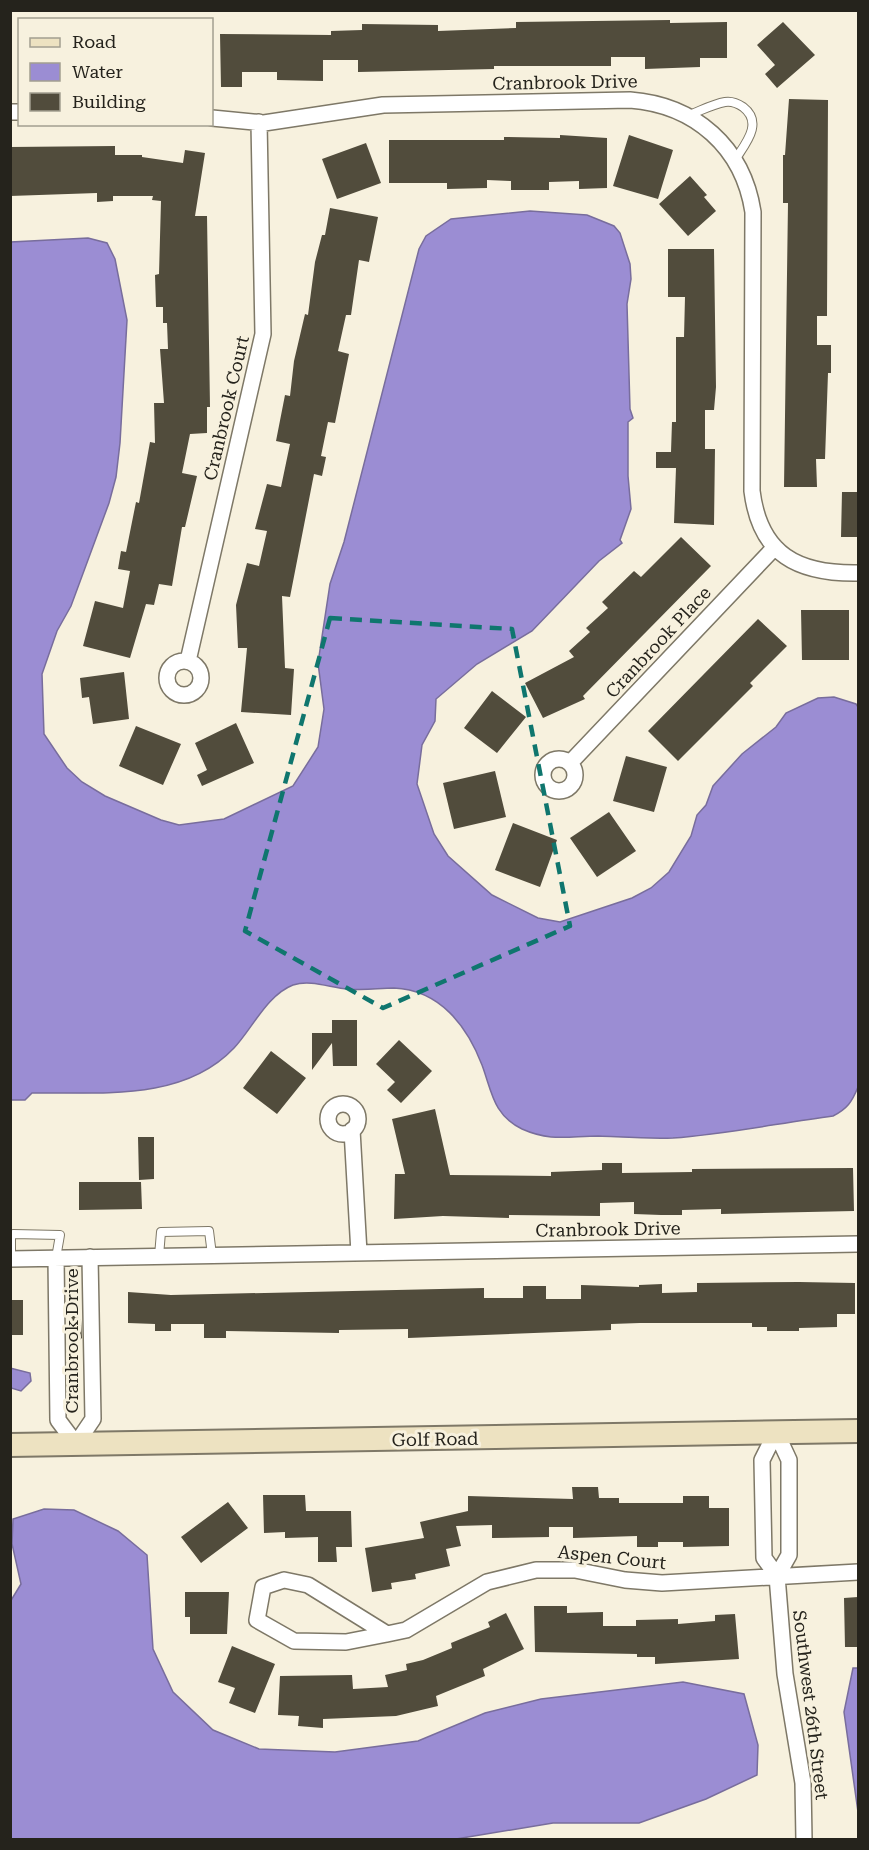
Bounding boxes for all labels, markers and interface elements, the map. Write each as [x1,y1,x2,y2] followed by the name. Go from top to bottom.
[18,18,213,126] legend
[72,31,117,52] text: Road
[72,61,123,82] text: Water
[492,70,638,94] street label: Cranbrook Drive
[72,91,146,112] text: Building
[199,333,253,482] street label: Cranbrook Court
[601,582,715,702] street label: Cranbrook Place
[535,1217,681,1241] street label: Cranbrook Drive
[61,1268,82,1414] street label: Cranbrook Drive
[391,1428,479,1450] street label: Golf Road
[557,1541,667,1573] street label: Aspen Court
[789,1609,833,1801] street label: Southwest 26th Street

